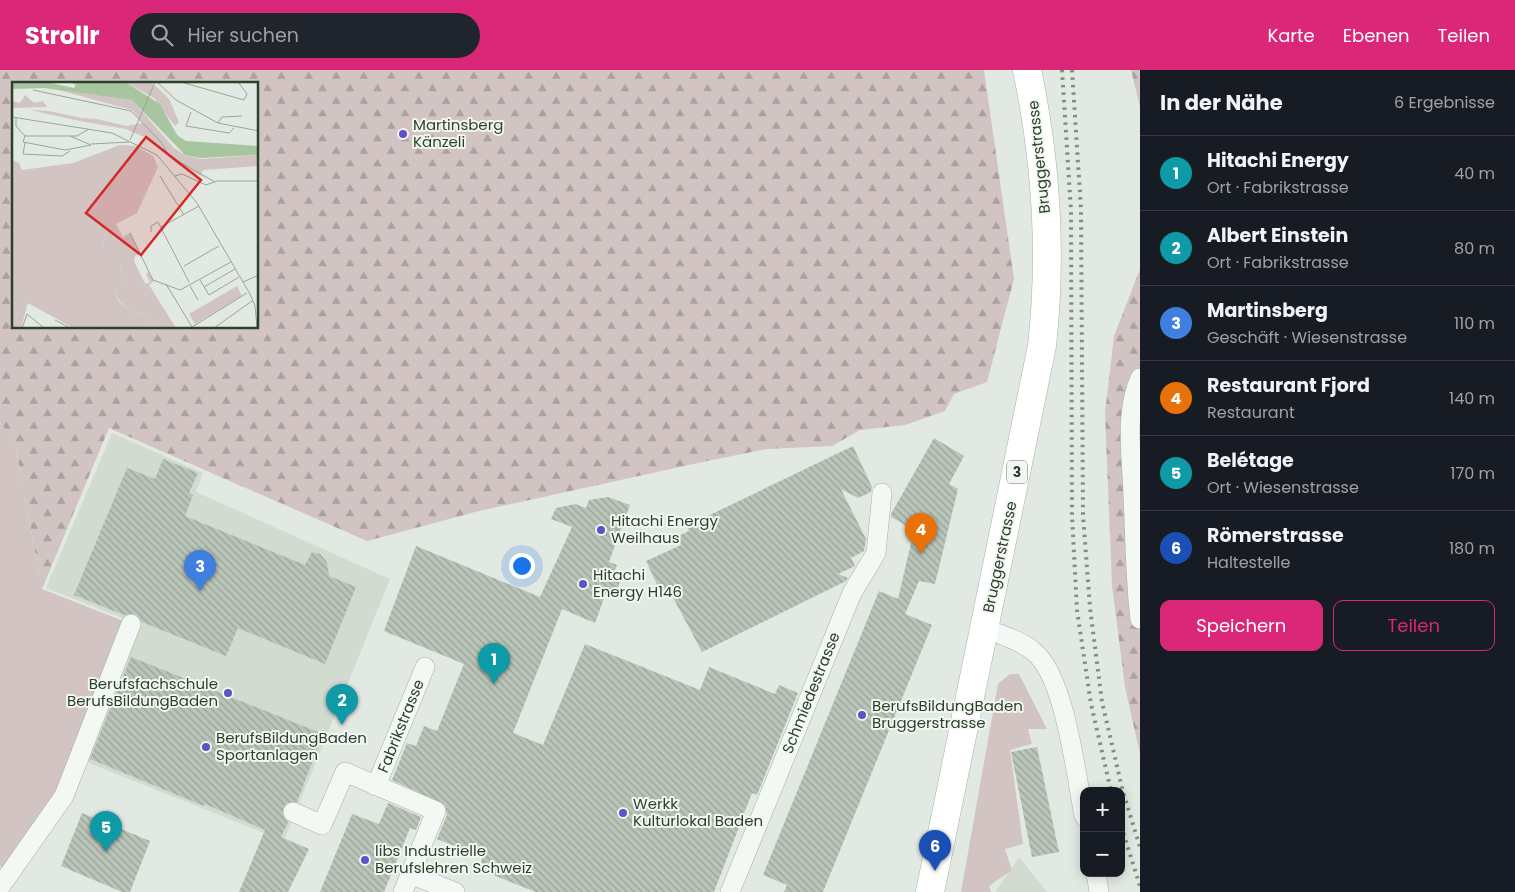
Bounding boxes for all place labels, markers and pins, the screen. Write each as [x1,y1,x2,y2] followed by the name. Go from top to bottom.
[413,114,503,152] place label: Martinsberg Känzeli
[397,128,409,140] marker: Martinsberg Känzeli
[611,510,718,548] place label: Hitachi Energy Weilhaus
[905,513,937,554] pin: 4
[595,524,607,536] marker: Hitachi Energy Weilhaus
[184,550,216,591] pin: 3
[593,564,682,602] place label: Hitachi Energy H146
[577,578,589,590] marker: Hitachi Energy H146
[478,643,510,684] pin: 1
[67,673,218,711] place label: Berufsfachschule BerufsBildungBaden
[326,684,358,725] pin: 2
[222,687,234,699] marker: Berufsfachschule BerufsBildungBaden
[872,695,1023,733] place label: BerufsBildungBaden Bruggerstrasse
[856,709,868,721] marker: BerufsBildungBaden Bruggerstrasse
[216,727,367,765] place label: BerufsBildungBaden Sportanlagen
[200,741,212,753] marker: BerufsBildungBaden Sportanlagen
[633,793,763,831] place label: Werkk Kulturlokal Baden
[617,807,629,819] marker: Werkk Kulturlokal Baden
[90,811,122,852] pin: 5
[919,830,951,871] pin: 6
[375,840,532,878] place label: libs Industrielle Berufslehren Schweiz
[359,854,371,866] marker: libs Industrielle Berufslehren Schweiz

